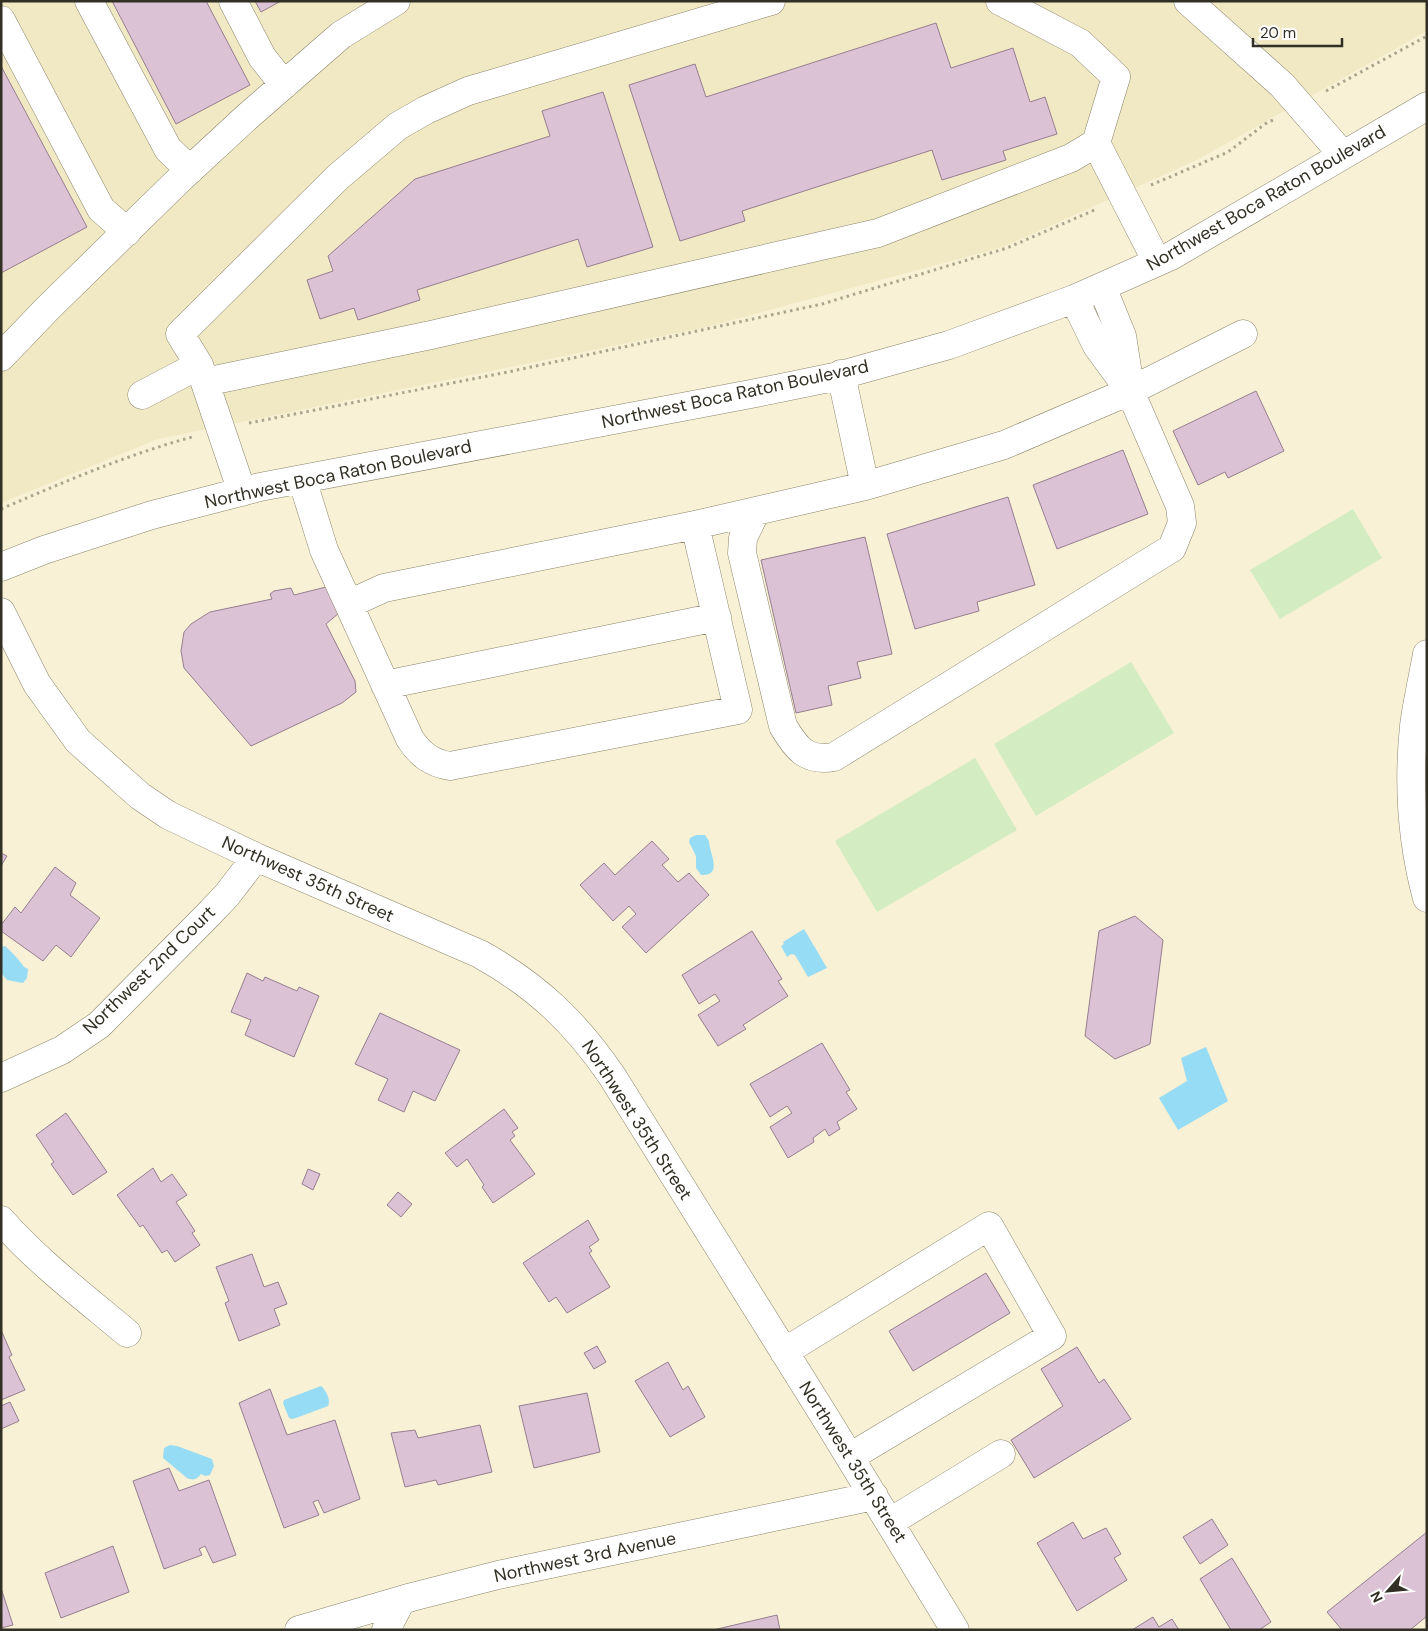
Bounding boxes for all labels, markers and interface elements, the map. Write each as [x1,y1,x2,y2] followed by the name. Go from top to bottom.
[1253,15,1342,47] scale bar
[1260,23,1296,43] text: 20 m
[1142,120,1390,276] street label: Northwest Boca Raton Boulevard
[599,354,871,434] street label: Northwest Boca Raton Boulevard
[202,434,474,514] street label: Northwest Boca Raton Boulevard
[218,830,398,928] street label: Northwest 35th Street
[77,900,221,1040] street label: Northwest 2nd Court
[576,1035,698,1205] street label: Northwest 35th Street
[794,1377,912,1547] street label: Northwest 35th Street
[492,1526,678,1588] street label: Northwest 3rd Avenue
[1363,1566,1413,1616] north arrow
[1366,1588,1387,1606] text: N

